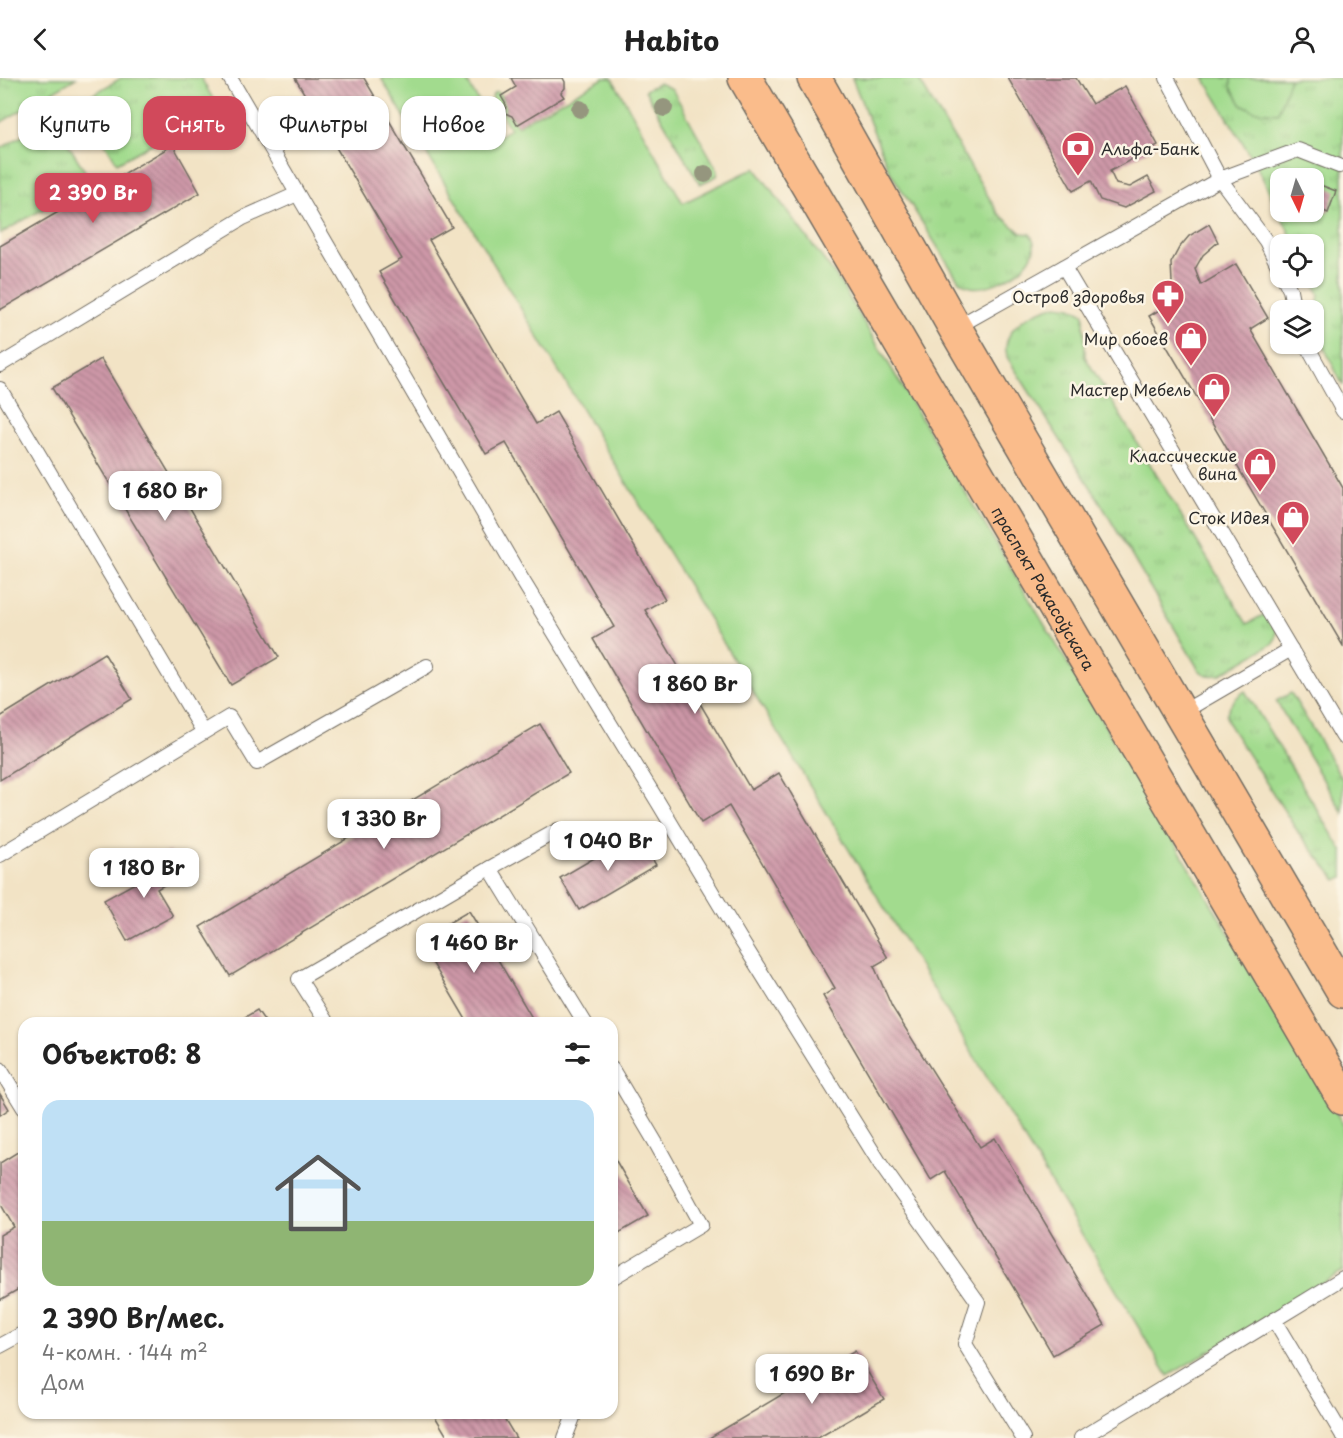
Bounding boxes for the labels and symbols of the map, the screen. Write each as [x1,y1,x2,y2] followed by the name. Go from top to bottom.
[1060,130,1096,177] bank icon: Альфа-Банк
[1101,136,1200,160] place label: Альфа-Банк
[1270,168,1324,222] north arrow
[31,173,155,224] pin: 2 390 Br
[1150,278,1186,325] pharmacy icon: Остров здоровья
[1012,284,1145,308] place label: Остров здоровья
[1173,320,1209,367] shop icon: Мир обоев
[1084,326,1168,350] place label: Мир обоев
[1196,371,1232,418] shop icon: Мастер Мебель
[1070,377,1191,401] place label: Мастер Мебель
[1129,443,1237,485] place label: Классические вина
[1242,446,1278,493] shop icon: Классические вина
[103,471,227,522] pin: 1 680 Br
[1275,499,1311,546] shop icon: Сток Идея
[986,501,1101,674] street label: праспект Ракасоўскага
[1188,505,1270,529] place label: Сток Идея
[633,664,757,715] pin: 1 860 Br
[322,799,446,850] pin: 1 330 Br
[546,821,670,872] pin: 1 040 Br
[82,848,206,899] pin: 1 180 Br
[412,923,536,974] pin: 1 460 Br
[750,1354,874,1405] pin: 1 690 Br

